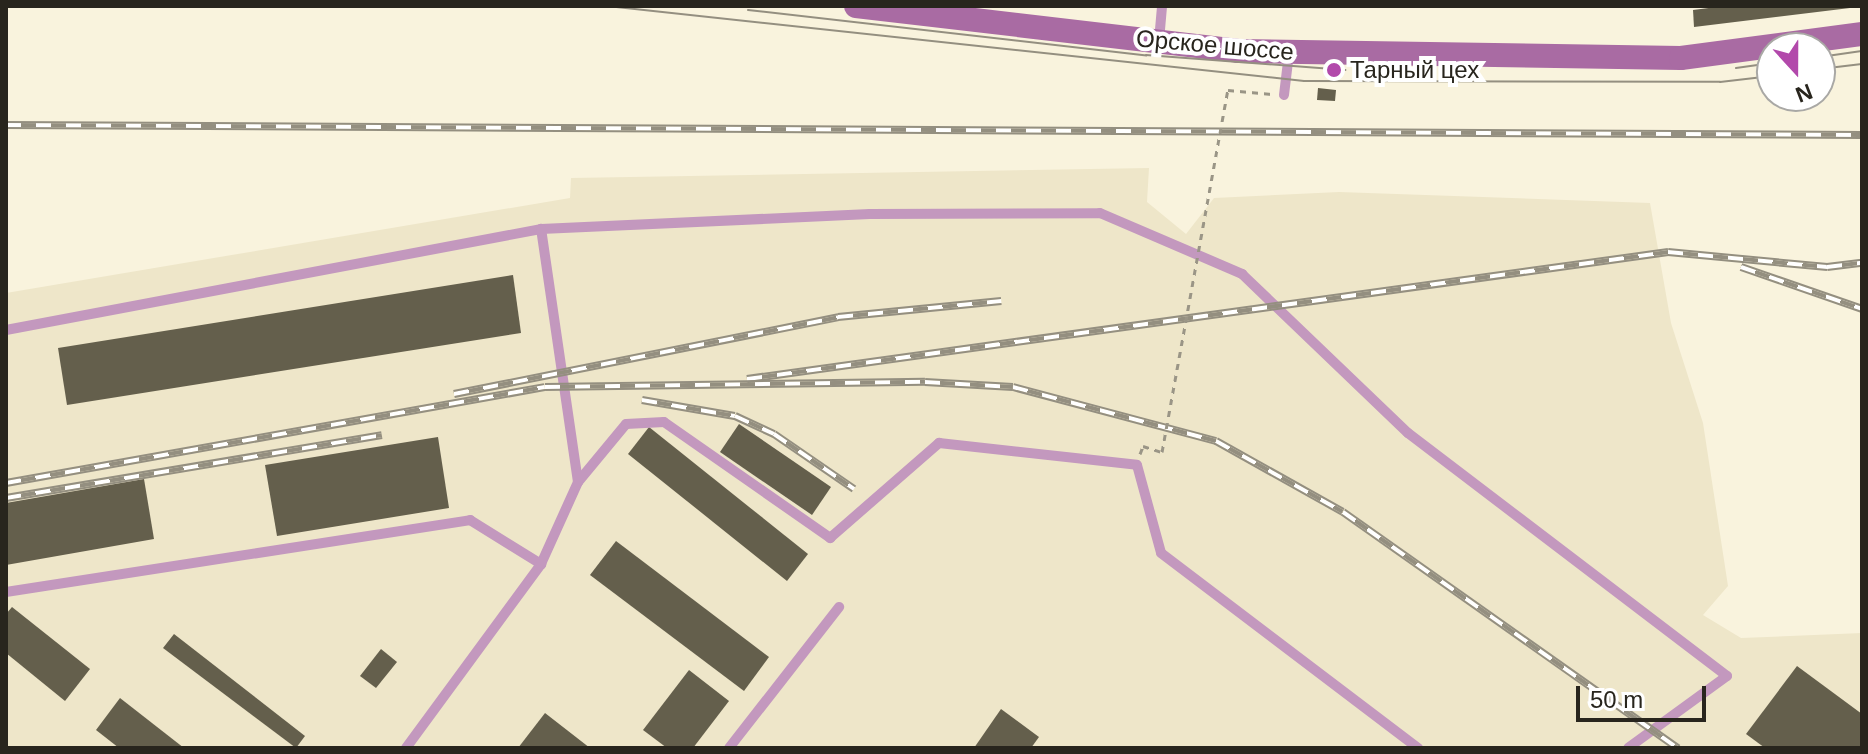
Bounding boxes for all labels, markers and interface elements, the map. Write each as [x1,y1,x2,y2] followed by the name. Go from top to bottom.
[1135,24,1295,66] street label: Орское шоссе
[1756,32,1836,112] north arrow
[1350,56,1479,84] place label: Тарный цех
[1325,61,1343,79] marker: Тарный цех
[1792,78,1816,108] text: N
[1580,670,1710,720] scale bar
[1590,686,1643,713] text: 50 m

